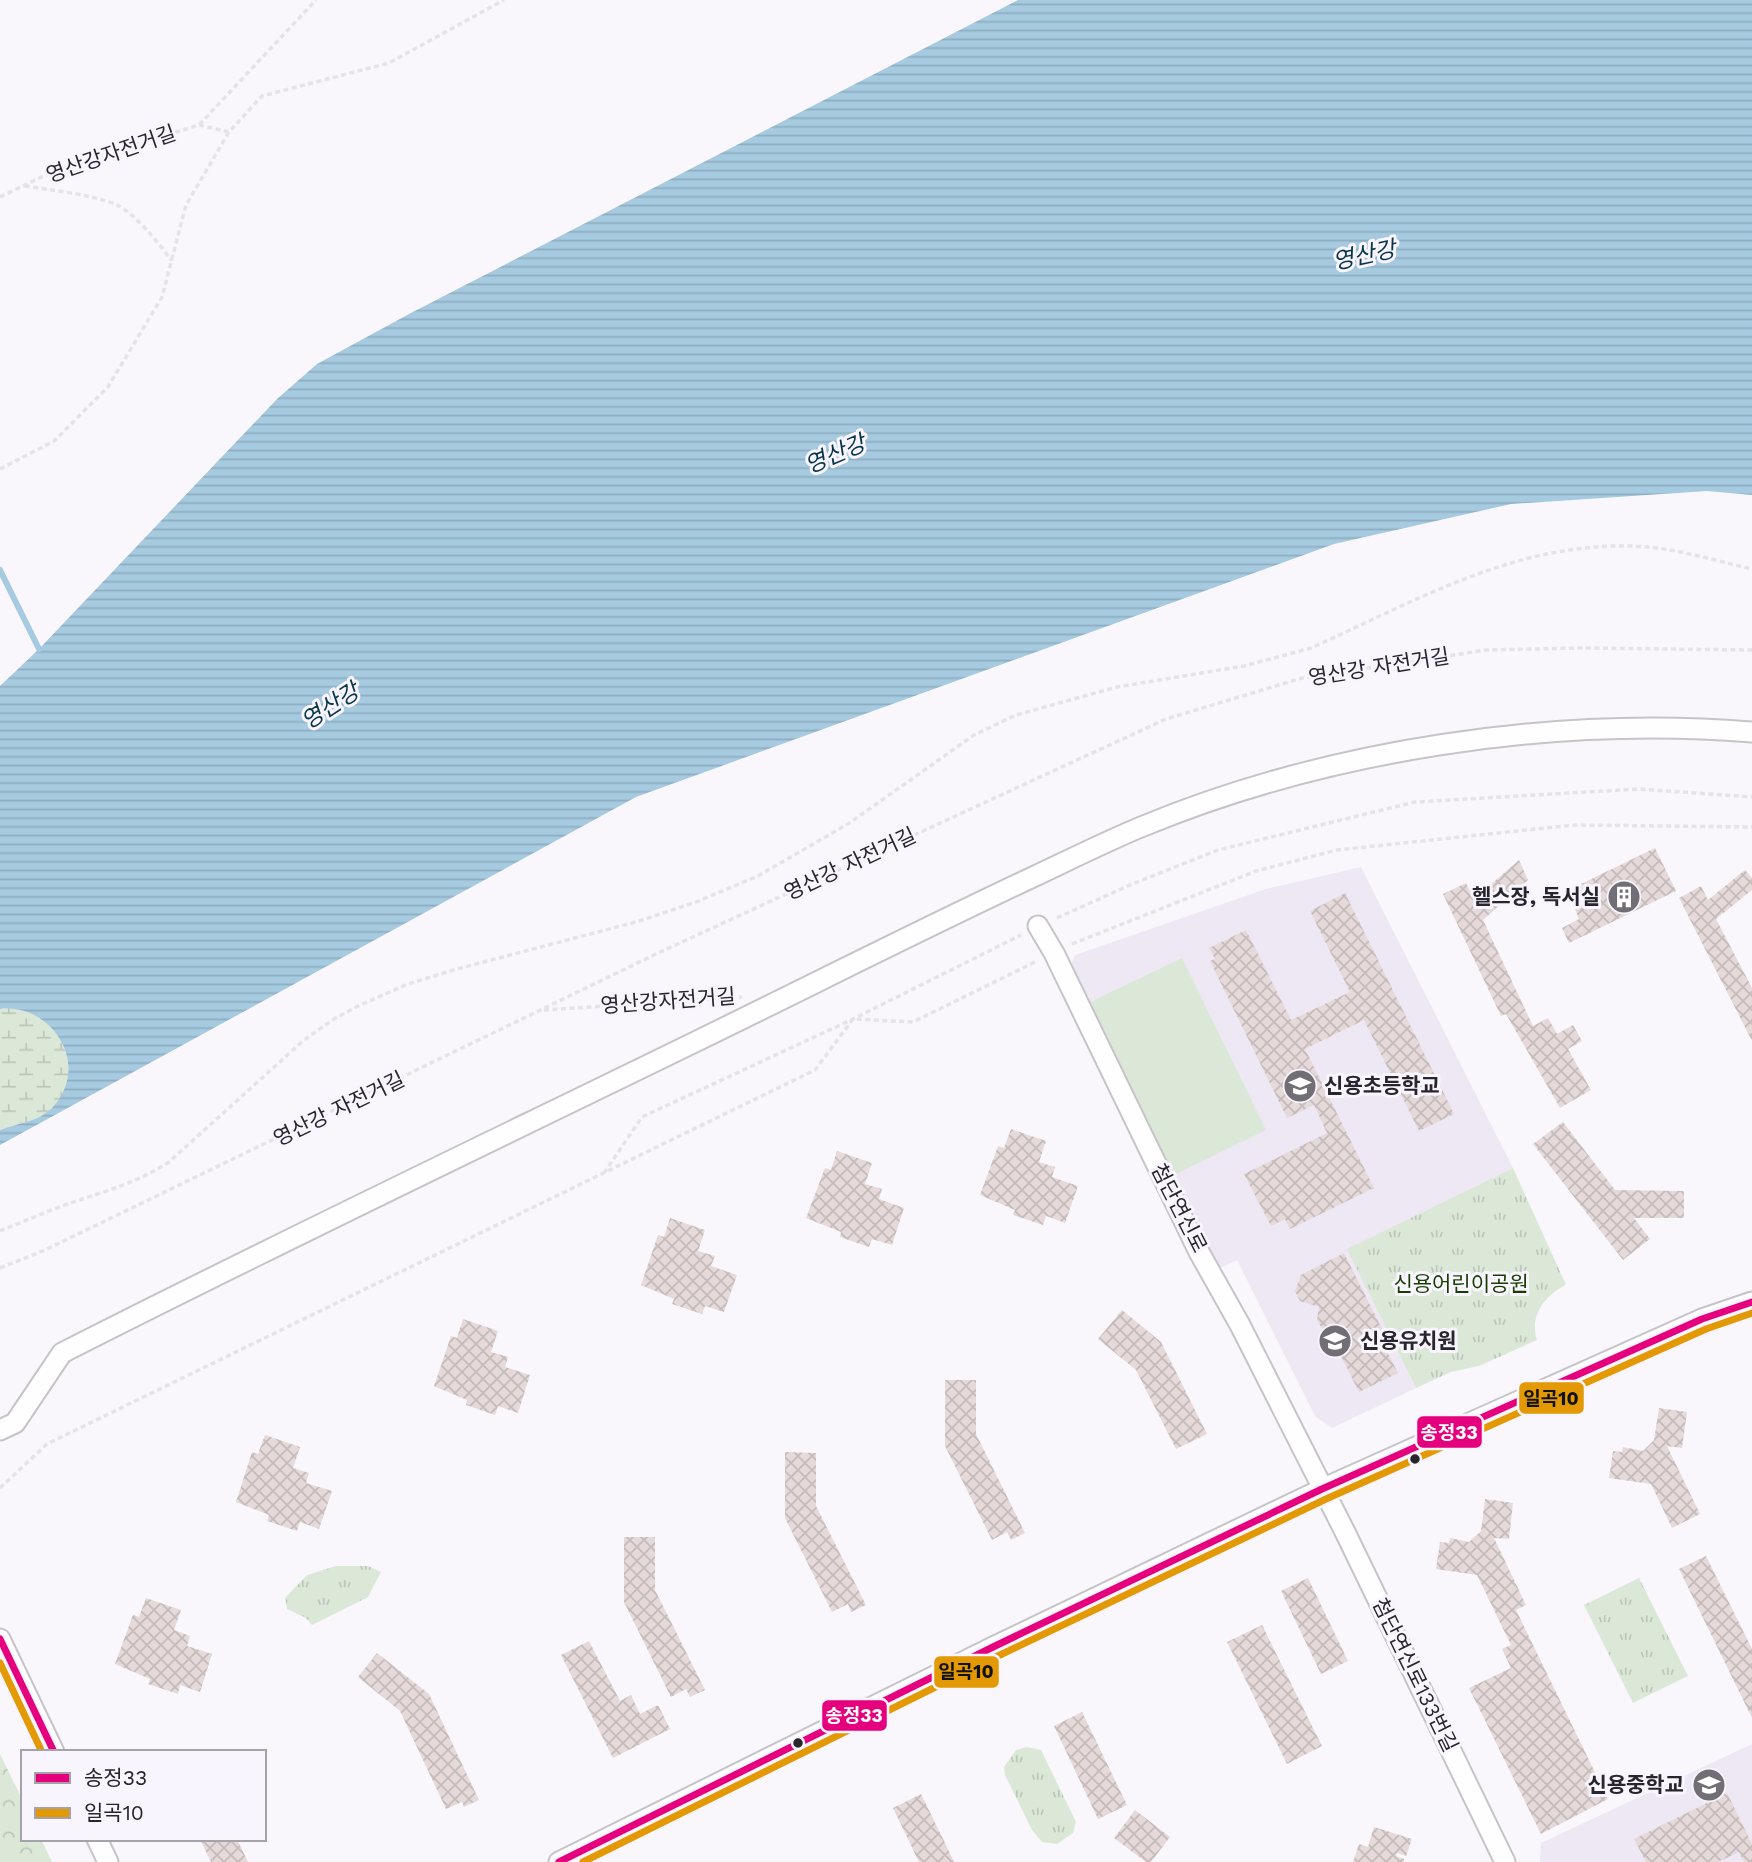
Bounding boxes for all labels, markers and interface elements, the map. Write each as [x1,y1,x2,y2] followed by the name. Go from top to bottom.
[43,120,179,187] street label: 영산강자전거길
[1330,235,1401,275] water label: 영산강
[801,429,872,479] water label: 영산강
[1307,643,1451,690] street label: 영산강 자전거길
[296,676,367,735] water label: 영산강
[780,822,920,905] street label: 영산강 자전거길
[1605,878,1643,916] building icon: 헬스장, 독서실
[1472,884,1600,909] place label: 헬스장, 독서실
[600,983,736,1018] street label: 영산강자전거길
[269,1066,408,1151] street label: 영산강 자전거길
[1281,1067,1319,1105] school or university icon: 신용초등학교
[1324,1073,1440,1098] place label: 신용초등학교
[1146,1159,1213,1256] street label: 첨단연신로
[1393,1271,1529,1296] park label: 신용어린이공원
[1316,1322,1354,1360] school or university icon: 신용유치원
[1360,1328,1457,1353] place label: 신용유치원
[1518,1381,1585,1415] line badge: 일곡10
[1523,1387,1579,1410] text: 일곡10
[1416,1415,1483,1449] line badge: 송정33
[1420,1421,1478,1444] text: 송정33
[1408,1452,1422,1466] unlabelled marker
[1367,1594,1463,1756] street label: 첨단연신로133번길
[933,1655,1000,1689] line badge: 일곡10
[938,1660,994,1683] text: 일곡10
[821,1699,888,1732] line badge: 송정33
[825,1704,883,1727] text: 송정33
[791,1736,805,1750] unlabelled marker
[21,1750,266,1841] legend
[84,1765,147,1790] text: 송정33
[1690,1766,1728,1804] school or university icon: 신용중학교
[1587,1772,1684,1797] place label: 신용중학교
[84,1800,144,1825] text: 일곡10

